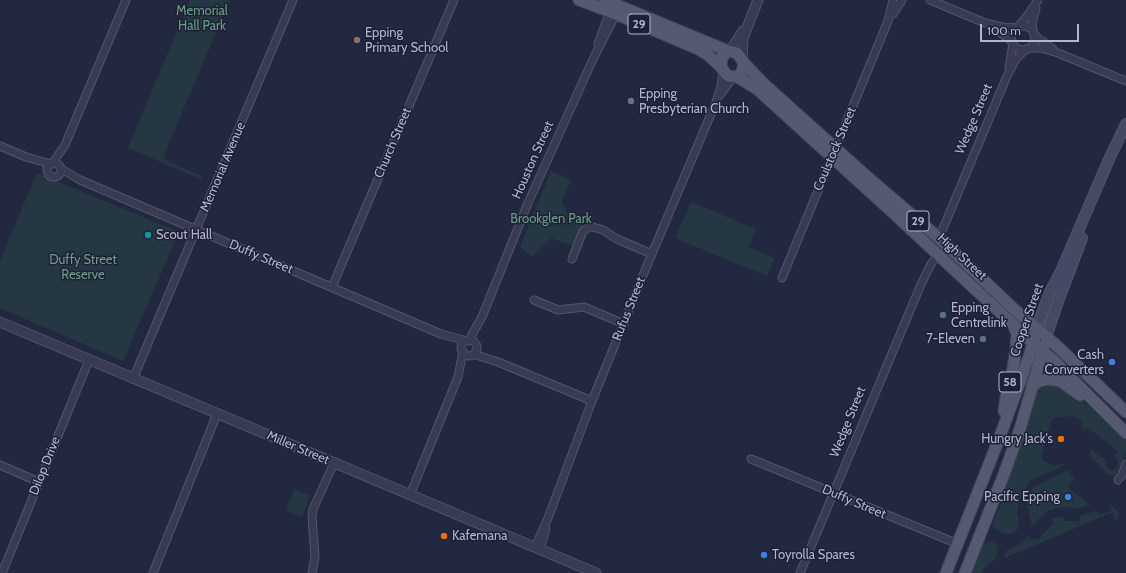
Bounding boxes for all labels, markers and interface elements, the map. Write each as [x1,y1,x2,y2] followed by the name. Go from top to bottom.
[176,3,228,34] park label: Memorial Hall Park
[628,14,650,34] road number: 29
[982,16,1081,42] scale bar
[987,23,1021,38] text: 100 m
[365,25,448,56] place label: Epping Primary School
[352,35,362,45] marker: Epping Primary School
[952,81,996,157] street label: Wedge Street
[639,86,749,117] place label: Epping Presbyterian Church
[626,96,636,106] marker: Epping Presbyterian Church
[371,105,415,181] street label: Church Street
[810,105,860,193] street label: Coulstock Street
[509,119,557,201] street label: Houston Street
[197,120,249,214] street label: Memorial Avenue
[510,211,592,227] park label: Brookglen Park
[907,211,929,231] road number: 29
[156,227,212,243] place label: Scout Hall
[143,230,153,240] marker: Scout Hall
[934,230,990,284] street label: High Street
[227,237,295,277] street label: Duffy Street
[49,252,117,283] park label: Duffy Street Reserve
[609,275,649,343] street label: Rufus Street
[1007,281,1047,359] street label: Cooper Street
[951,300,1007,331] place label: Epping Centrelink
[938,310,948,320] marker: Epping Centrelink
[926,331,975,347] place label: 7-Eleven
[978,334,988,344] marker: 7-Eleven
[1044,347,1104,378] place label: Cash Converters
[1107,357,1117,367] marker: Cash Converters
[999,372,1021,392] road number: 58
[827,384,869,460] street label: Wedge Street
[264,428,332,468] street label: Miller Street
[981,431,1053,447] place label: Hungry Jack's
[1056,434,1066,444] marker: Hungry Jack's
[26,435,64,497] street label: Dilop Drive
[820,482,888,522] street label: Duffy Street
[984,489,1060,505] place label: Pacific Epping
[1063,492,1073,502] marker: Pacific Epping
[452,528,508,544] place label: Kafemana
[439,531,449,541] marker: Kafemana
[772,547,855,563] place label: Toyrolla Spares
[759,550,769,560] marker: Toyrolla Spares

